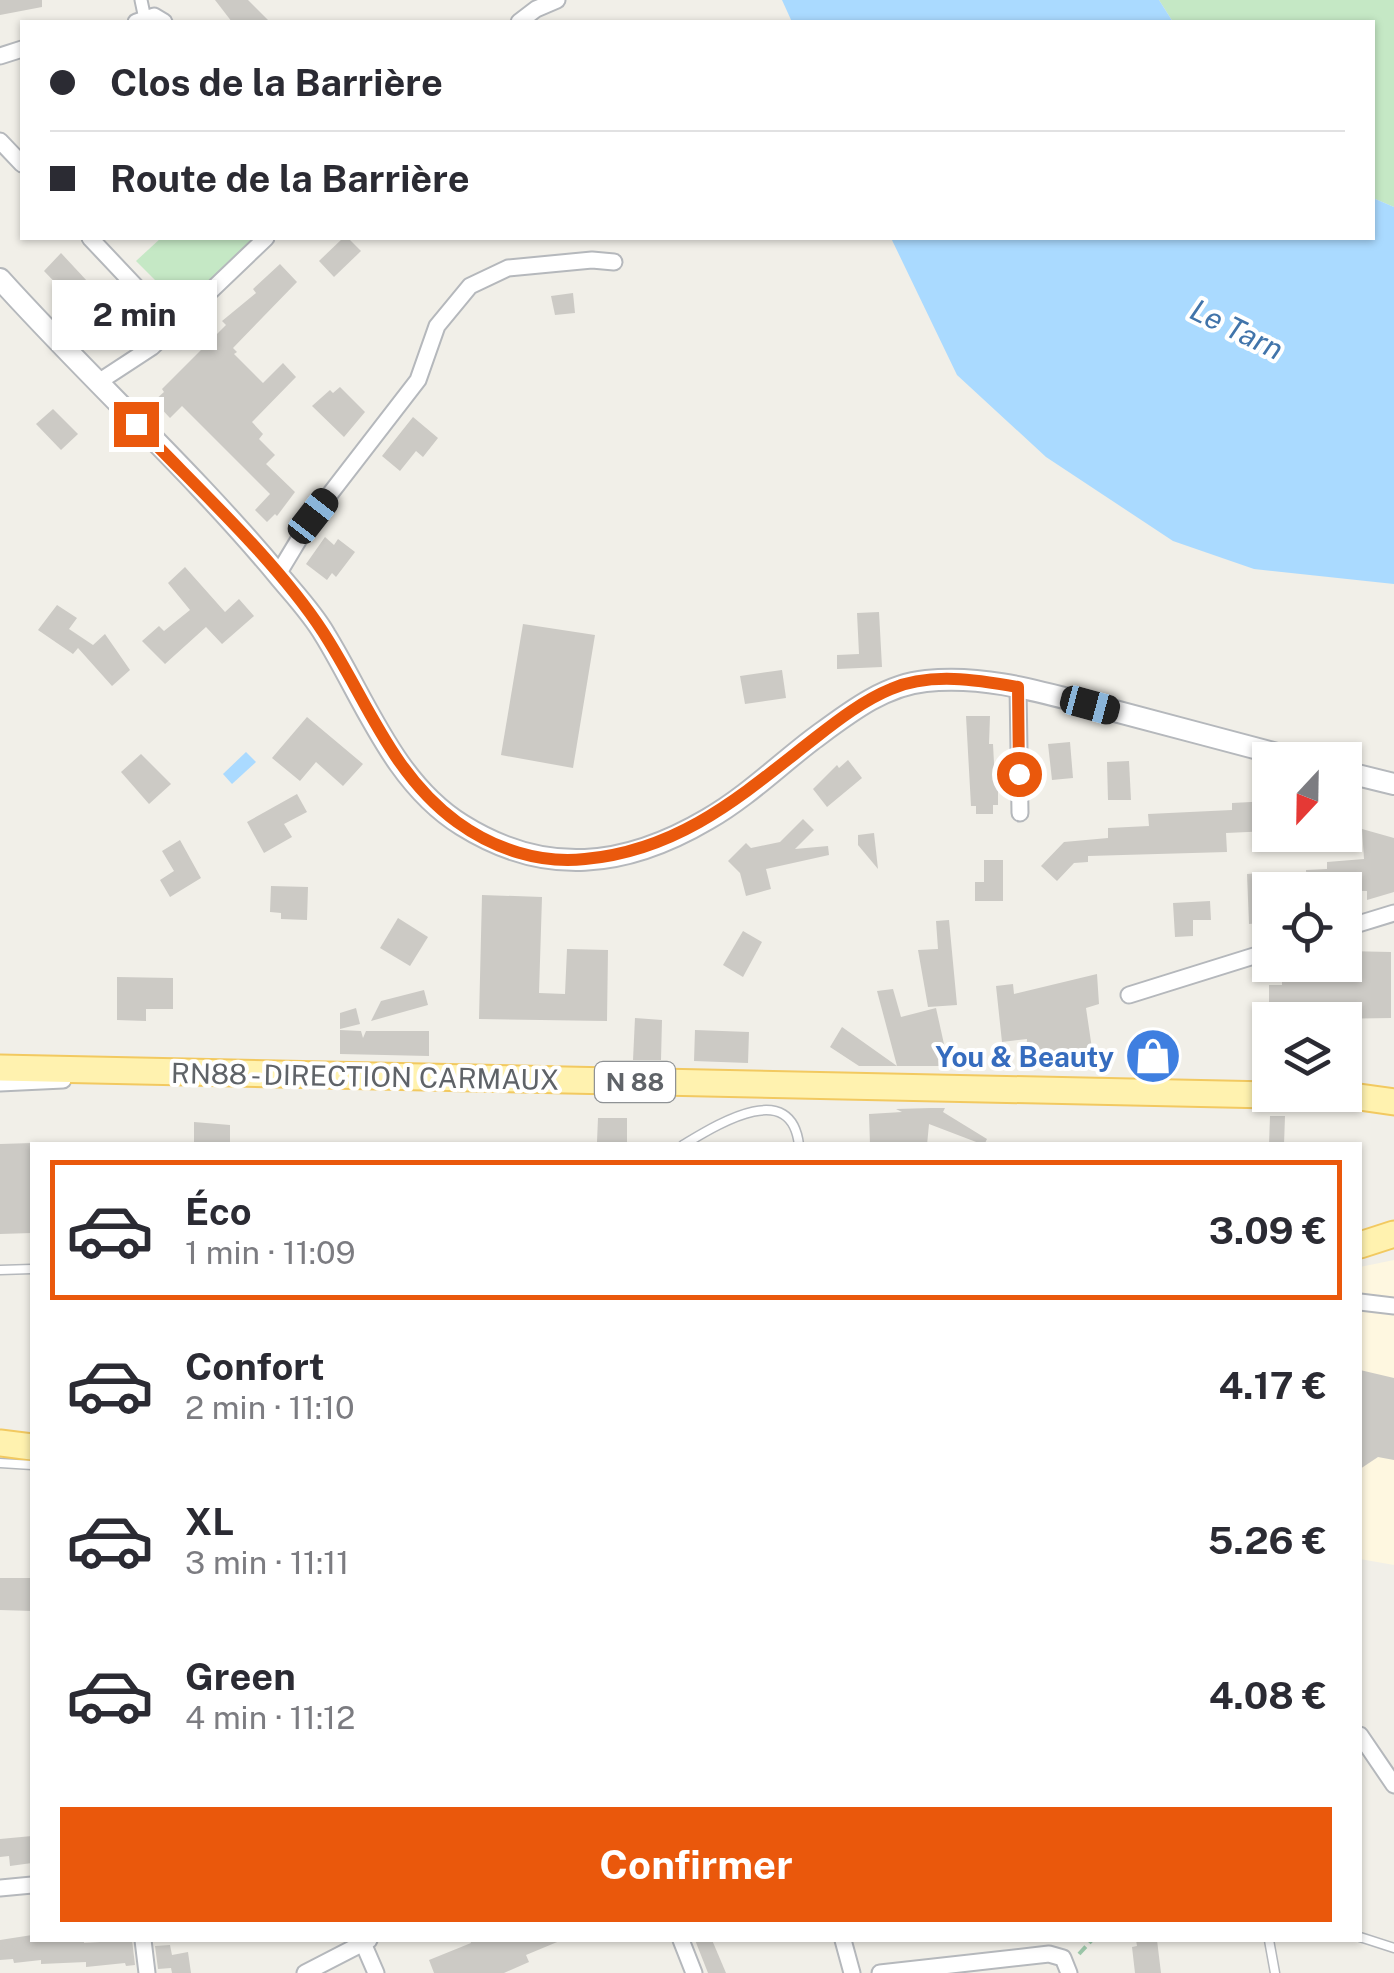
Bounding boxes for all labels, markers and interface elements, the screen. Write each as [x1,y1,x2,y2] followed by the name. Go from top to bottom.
[110,60,443,105] text: Clos de la Barrière
[110,156,470,201] text: Route de la Barrière
[54,279,218,349] callout: 2 min
[1185,291,1289,367] water label: Le Tarn
[93,296,176,333] text: 2 min
[114,402,159,447] route end
[283,483,343,549] car
[1057,683,1123,727] car
[1252,742,1362,852] north arrow
[1252,742,1362,1112] map controls
[997,752,1042,797] route start
[1252,872,1362,982] button: locate
[1252,1002,1362,1112] button: layers
[1123,1026,1183,1086] shop icon: You & Beauty
[935,1040,1114,1073] place label: You & Beauty
[171,1056,559,1096] street label: RN88 - DIRECTION CARMAUX
[595,1062,675,1102] road number: N 88
[65,1185,155,1275] icon: car
[185,1189,252,1234] text: Éco
[1209,1208,1327,1253] text: 3.09 €
[185,1234,355,1271] text: 1 min · 11:09
[65,1340,155,1430] icon: car
[185,1344,325,1389] text: Confort
[1218,1363,1327,1408] text: 4.17 €
[185,1389,355,1426] text: 2 min · 11:10
[65,1495,155,1585] icon: car
[185,1499,234,1544] text: XL
[1208,1518,1327,1563] text: 5.26 €
[185,1544,349,1581] text: 3 min · 11:11
[65,1650,155,1740] icon: car
[185,1654,296,1699] text: Green
[1209,1673,1327,1718] text: 4.08 €
[185,1699,355,1736] text: 4 min · 11:12
[60,1807,1332,1922] button: Confirmer

